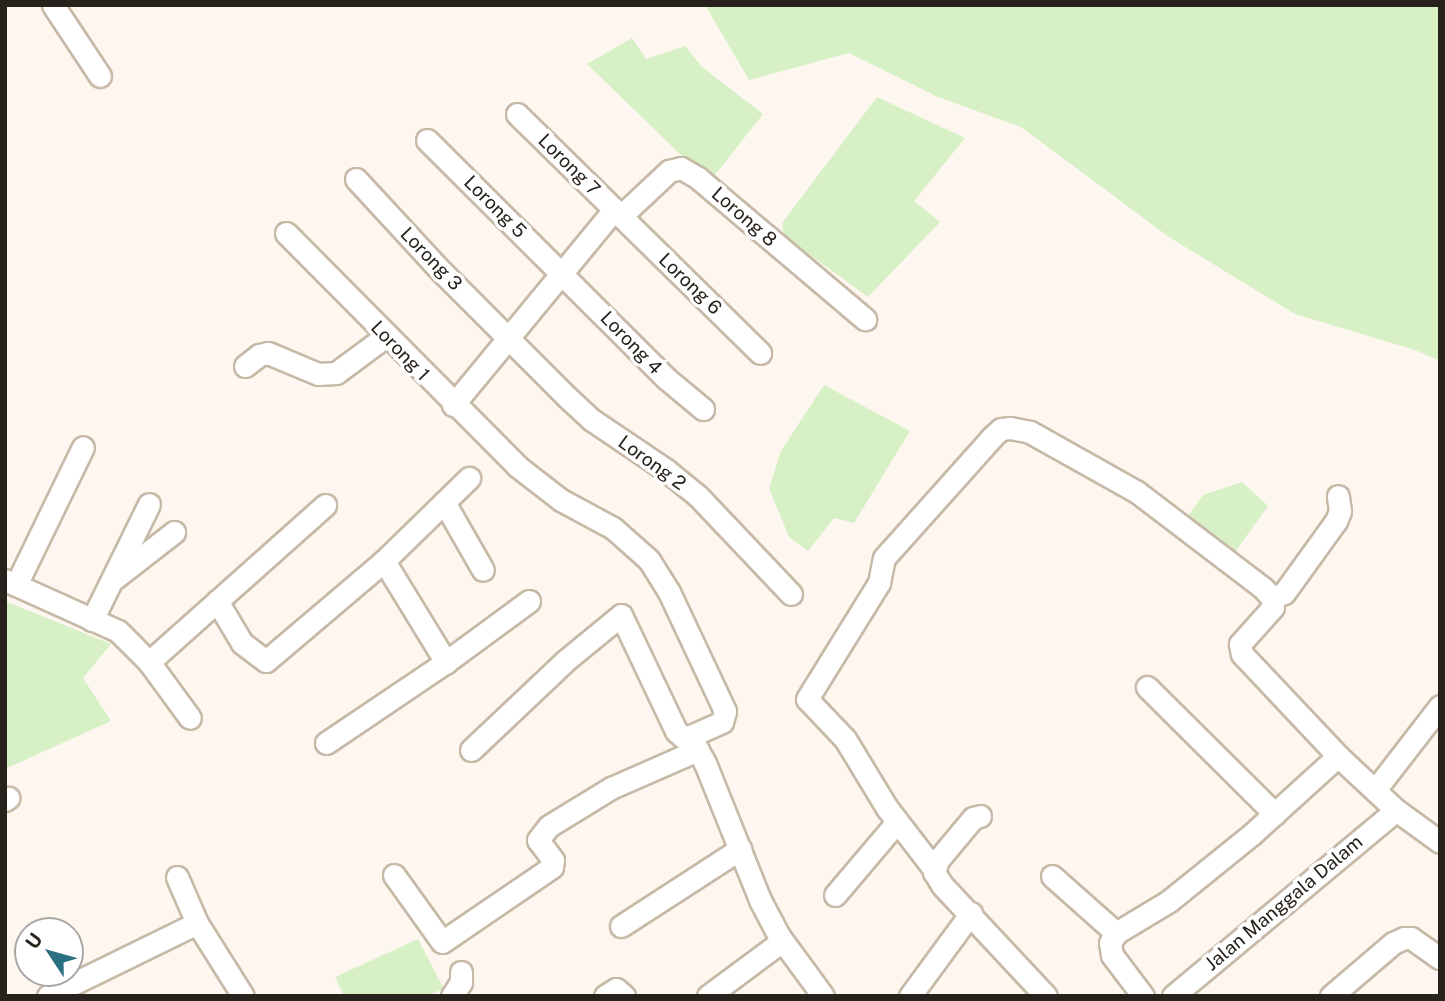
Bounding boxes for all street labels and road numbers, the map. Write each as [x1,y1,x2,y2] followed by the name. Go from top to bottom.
[533,129,605,201] street label: Lorong 7
[459,171,531,243] street label: Lorong 5
[707,182,781,252] street label: Lorong 8
[395,223,467,295] street label: Lorong 3
[654,249,726,319] street label: Lorong 6
[595,307,667,379] street label: Lorong 4
[366,316,434,386] street label: Lorong 1
[614,431,690,495] street label: Lorong 2
[1201,830,1367,976] street label: Jalan Manggala Dalam

